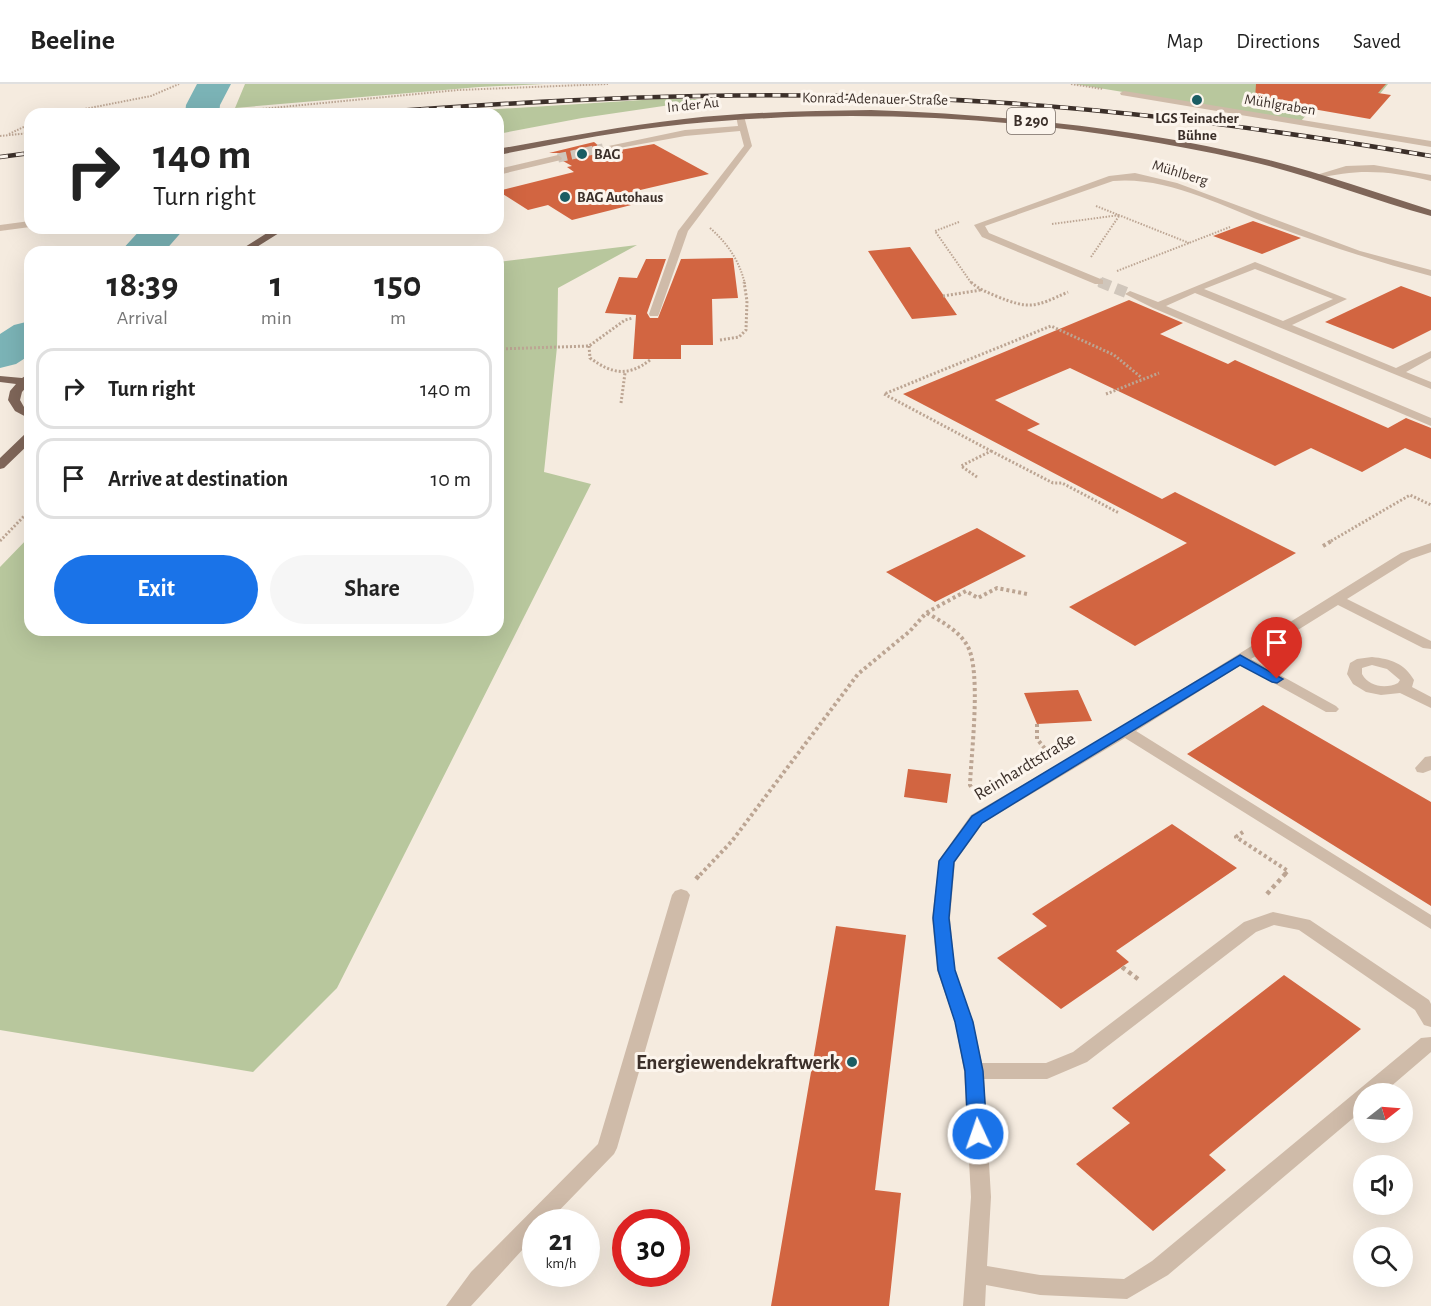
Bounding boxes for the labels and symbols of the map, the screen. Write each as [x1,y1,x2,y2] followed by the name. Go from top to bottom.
[802,90,948,108] street label: Konrad-Adenauer-Straße
[1243,92,1317,118] street label: Mühlgraben
[1190,93,1204,107] marker: LGS Teinacher Bühne
[666,95,720,115] street label: In der Au
[1007,108,1055,134] road number: B 290
[1155,111,1240,143] place label: LGS Teinacher Bühne
[575,147,589,161] marker: BAG
[594,147,620,162] place label: BAG
[1150,157,1210,189] street label: Mühlberg
[558,190,572,204] marker: BAG Autohaus
[577,190,664,205] place label: BAG Autohaus
[1251,617,1302,679] pin
[971,730,1079,804] street label: Reinhardtstraße
[636,1052,841,1073] place label: Energiewendekraftwerk
[845,1055,859,1069] marker: Energiewendekraftwerk
[1353,1083,1413,1143] north arrow
[946,1102,1010,1166] position arrow
[612,1209,690,1287] speed limit sign: 30

